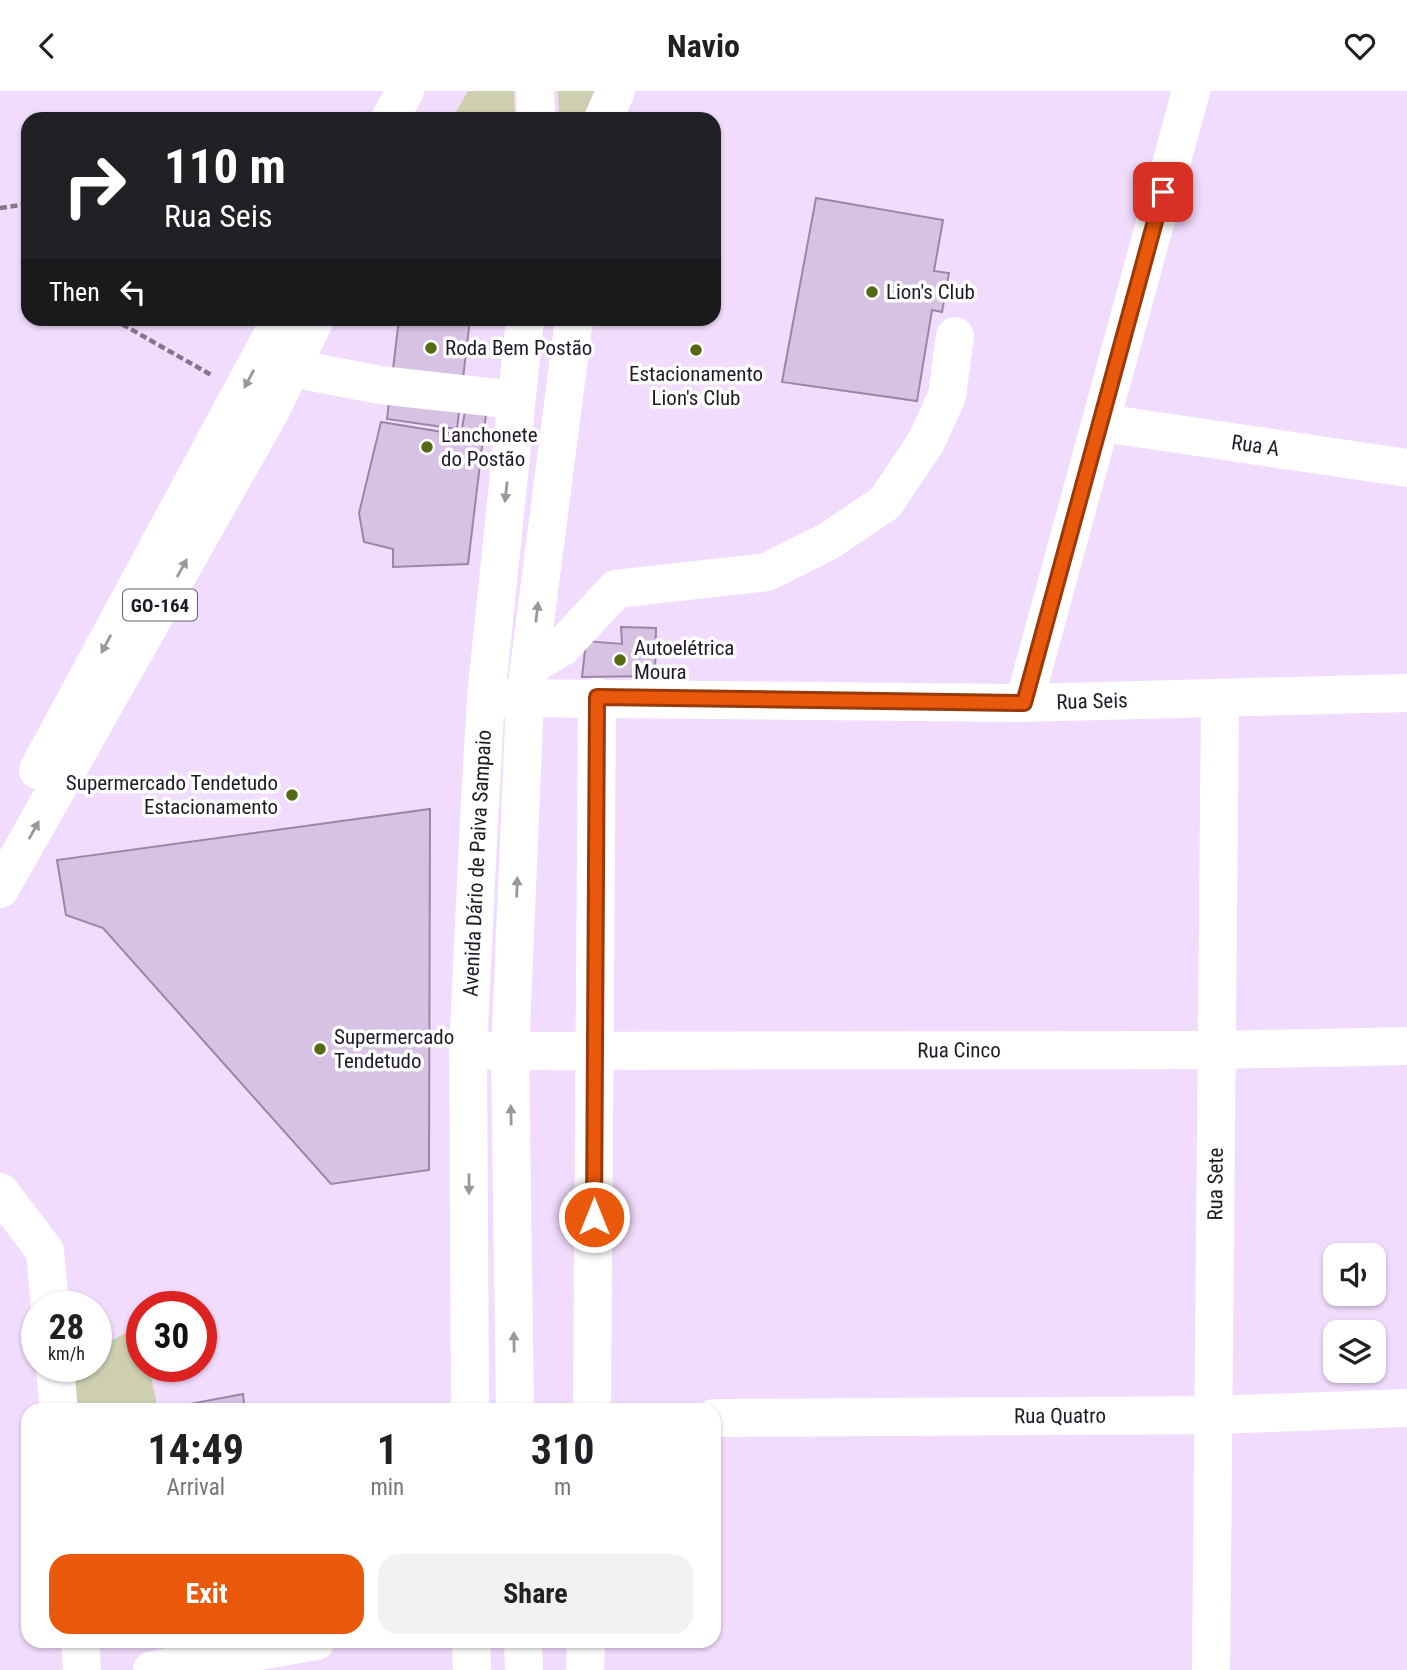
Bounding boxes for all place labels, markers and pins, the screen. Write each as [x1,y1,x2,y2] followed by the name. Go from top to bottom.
[1133,162,1193,222] pin
[886,280,975,304] place label: Lion's Club
[864,284,880,300] marker: Lion's Club
[445,336,592,360] place label: Roda Bem Postão
[423,340,439,356] marker: Roda Bem Postão
[688,342,704,358] marker: Estacionamento Lion's Club
[629,362,763,410] place label: Estacionamento Lion's Club
[441,423,538,471] place label: Lanchonete do Postão
[419,439,435,455] marker: Lanchonete do Postão
[634,636,734,684] place label: Autoelétrica Moura
[612,652,628,668] marker: Autoelétrica Moura
[66,771,278,819] place label: Supermercado Tendetudo Estacionamento
[284,787,300,803] marker: Supermercado Tendetudo Estacionamento
[334,1025,454,1073] place label: Supermercado Tendetudo
[312,1041,328,1057] marker: Supermercado Tendetudo

